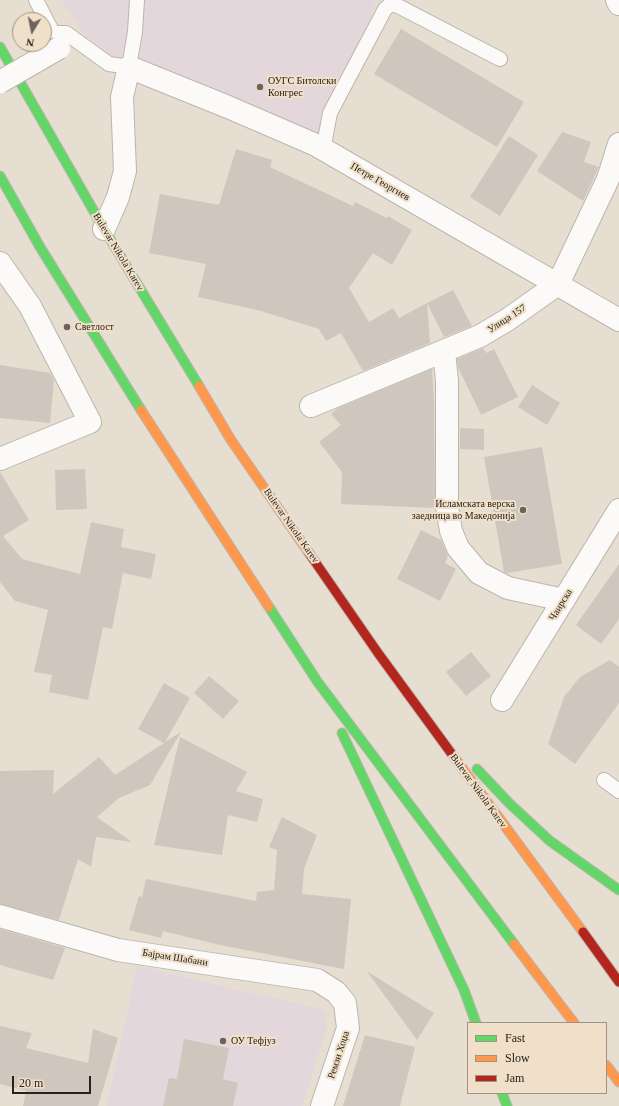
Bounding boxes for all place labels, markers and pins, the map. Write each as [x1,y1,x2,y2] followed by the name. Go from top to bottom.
[268,75,336,98] place label: ОУГС Битолски Конгрес
[255,82,265,92] marker: ОУГС Битолски Конгрес
[75,321,114,333] place label: Светлост
[62,322,72,332] marker: Светлост
[412,498,515,522] place label: Исламската верска заедница во Македонија
[518,505,528,515] marker: Исламската верска заедница во Македонија
[231,1035,276,1047] place label: ОУ Тефјуз
[218,1036,228,1046] marker: ОУ Тефјуз

